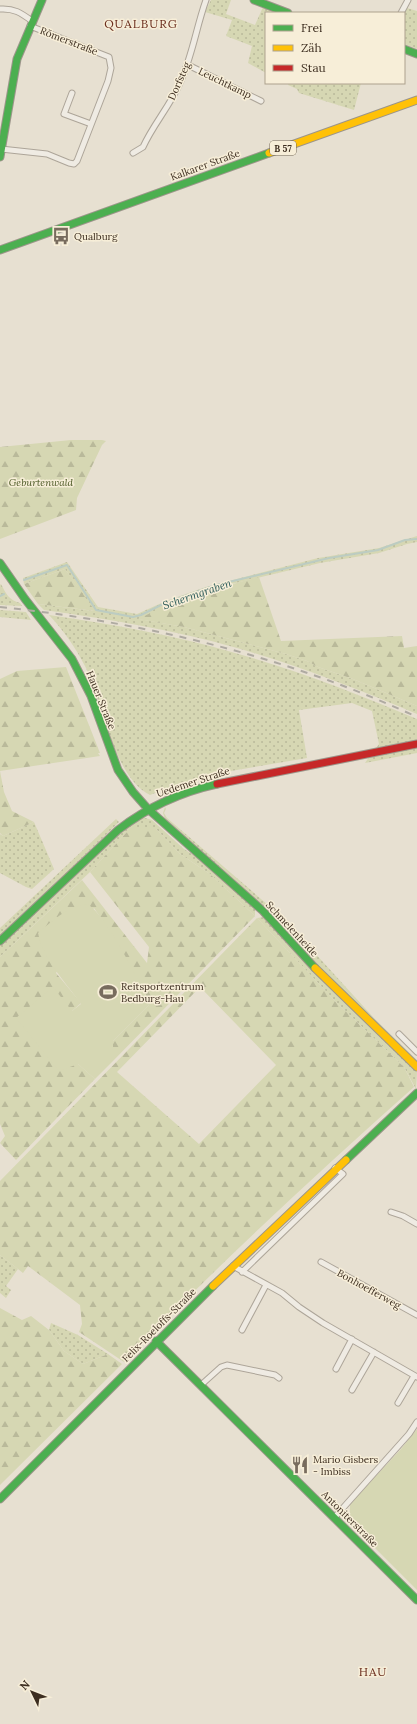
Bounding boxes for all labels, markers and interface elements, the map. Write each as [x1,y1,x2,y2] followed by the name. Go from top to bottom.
[265,12,405,84] legend
[104,16,178,31] district label: QUALBURG
[301,20,322,35] text: Frei
[38,24,100,58] street label: Römerstraße
[301,40,322,55] text: Zäh
[165,59,193,102] street label: Dorfsteg
[301,60,326,75] text: Stau
[196,65,254,102] street label: Leuchtkamp
[270,141,296,155] road number: B 57
[168,146,242,184] street label: Kalkarer Straße
[51,226,71,246] bus stop icon: Qualburg
[74,230,118,243] place label: Qualburg
[9,476,74,489] park label: Geburtenwald
[161,576,233,612] water label: Schermgraben
[83,669,119,732] street label: Hauer Straße
[155,764,232,800] street label: Uedemer Straße
[263,899,321,960] street label: Schmelenheide
[121,980,204,1005] place label: Reitsportzentrum Bedburg-Hau
[98,982,118,1002] sports icon: Reitsportzentrum Bedburg-Hau
[335,1266,404,1312] street label: Bonhoefferweg
[119,1285,199,1365] street label: Felix-Roeloffs-Straße
[313,1453,379,1478] place label: Mario Gisbers - Imbiss
[290,1455,310,1475] restaurant icon: Mario Gisbers - Imbiss
[318,1487,381,1550] street label: Antoniterstraße
[359,1664,387,1679] district label: HAU
[12,1672,52,1712] north arrow
[17,1677,33,1693] text: N

